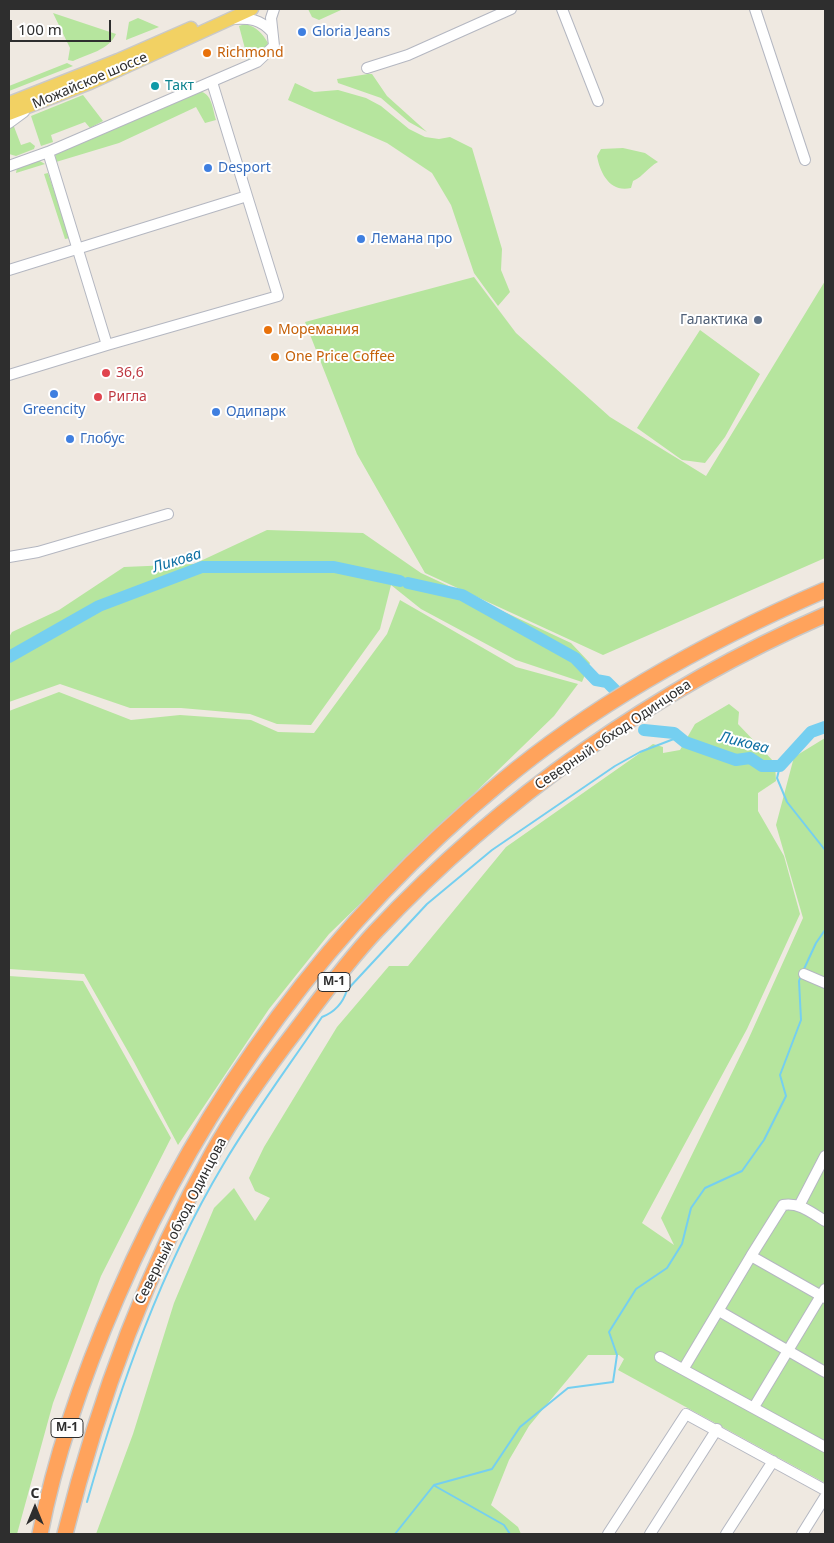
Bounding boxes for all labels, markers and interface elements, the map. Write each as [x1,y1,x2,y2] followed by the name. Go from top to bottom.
[12,10,114,42] scale bar
[18,19,62,39] text: 100 m
[312,24,390,40] place label: Gloria Jeans
[296,26,308,38] marker: Gloria Jeans
[217,45,284,61] place label: Richmond
[201,47,213,59] marker: Richmond
[30,49,150,113] street label: Можайское шоссе
[165,78,194,94] place label: Такт
[149,80,161,92] marker: Такт
[218,160,271,176] place label: Desport
[202,162,214,174] marker: Desport
[371,231,452,247] place label: Лемана про
[355,233,367,245] marker: Лемана про
[680,312,748,328] place label: Галактика
[752,314,764,326] marker: Галактика
[278,322,359,338] place label: Моремания
[262,324,274,336] marker: Моремания
[285,349,395,365] place label: One Price Coffee
[269,351,281,363] marker: One Price Coffee
[116,365,144,381] place label: 36,6
[100,367,112,379] marker: 36,6
[48,388,60,400] marker: Greencity
[108,389,147,405] place label: Ригла
[92,391,104,403] marker: Ригла
[23,402,85,418] place label: Greencity
[226,404,286,420] place label: Одипарк
[210,406,222,418] marker: Одипарк
[80,431,125,447] place label: Глобус
[64,433,76,445] marker: Глобус
[150,545,204,577] water label: Ликова
[532,676,694,794] street label: Северный обход Одинцова
[717,728,771,758] water label: Ликова
[318,972,350,992] road number: М-1
[132,1135,230,1307] street label: Северный обход Одинцова
[51,1419,83,1438] road number: М-1
[10,1483,60,1533] north arrow
[30,1483,40,1502] text: С

